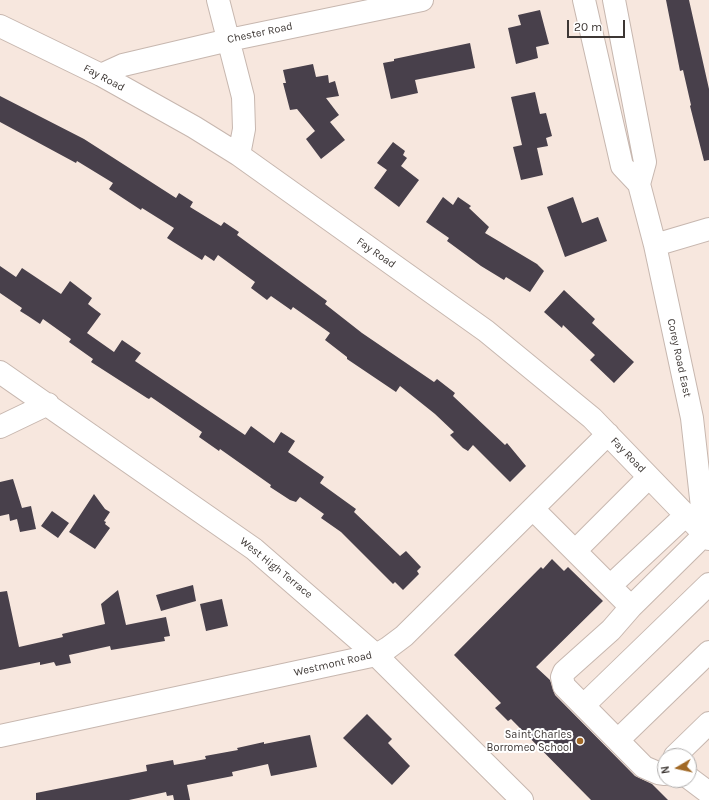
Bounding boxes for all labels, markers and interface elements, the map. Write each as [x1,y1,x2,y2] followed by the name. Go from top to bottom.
[569,12,627,38] scale bar
[226,20,294,46] street label: Chester Road
[574,20,602,34] text: 20 m
[81,62,127,94] street label: Fay Road
[354,235,398,271] street label: Fay Road
[664,317,694,399] street label: Corey Road East
[608,434,648,476] street label: Fay Road
[237,535,315,601] street label: West High Terrace
[293,649,373,679] street label: Westmont Road
[487,728,572,754] place label: Saint Charles Borromeo School
[575,736,585,746] marker: Saint Charles Borromeo School
[657,748,697,788] north arrow
[659,765,673,775] text: N

